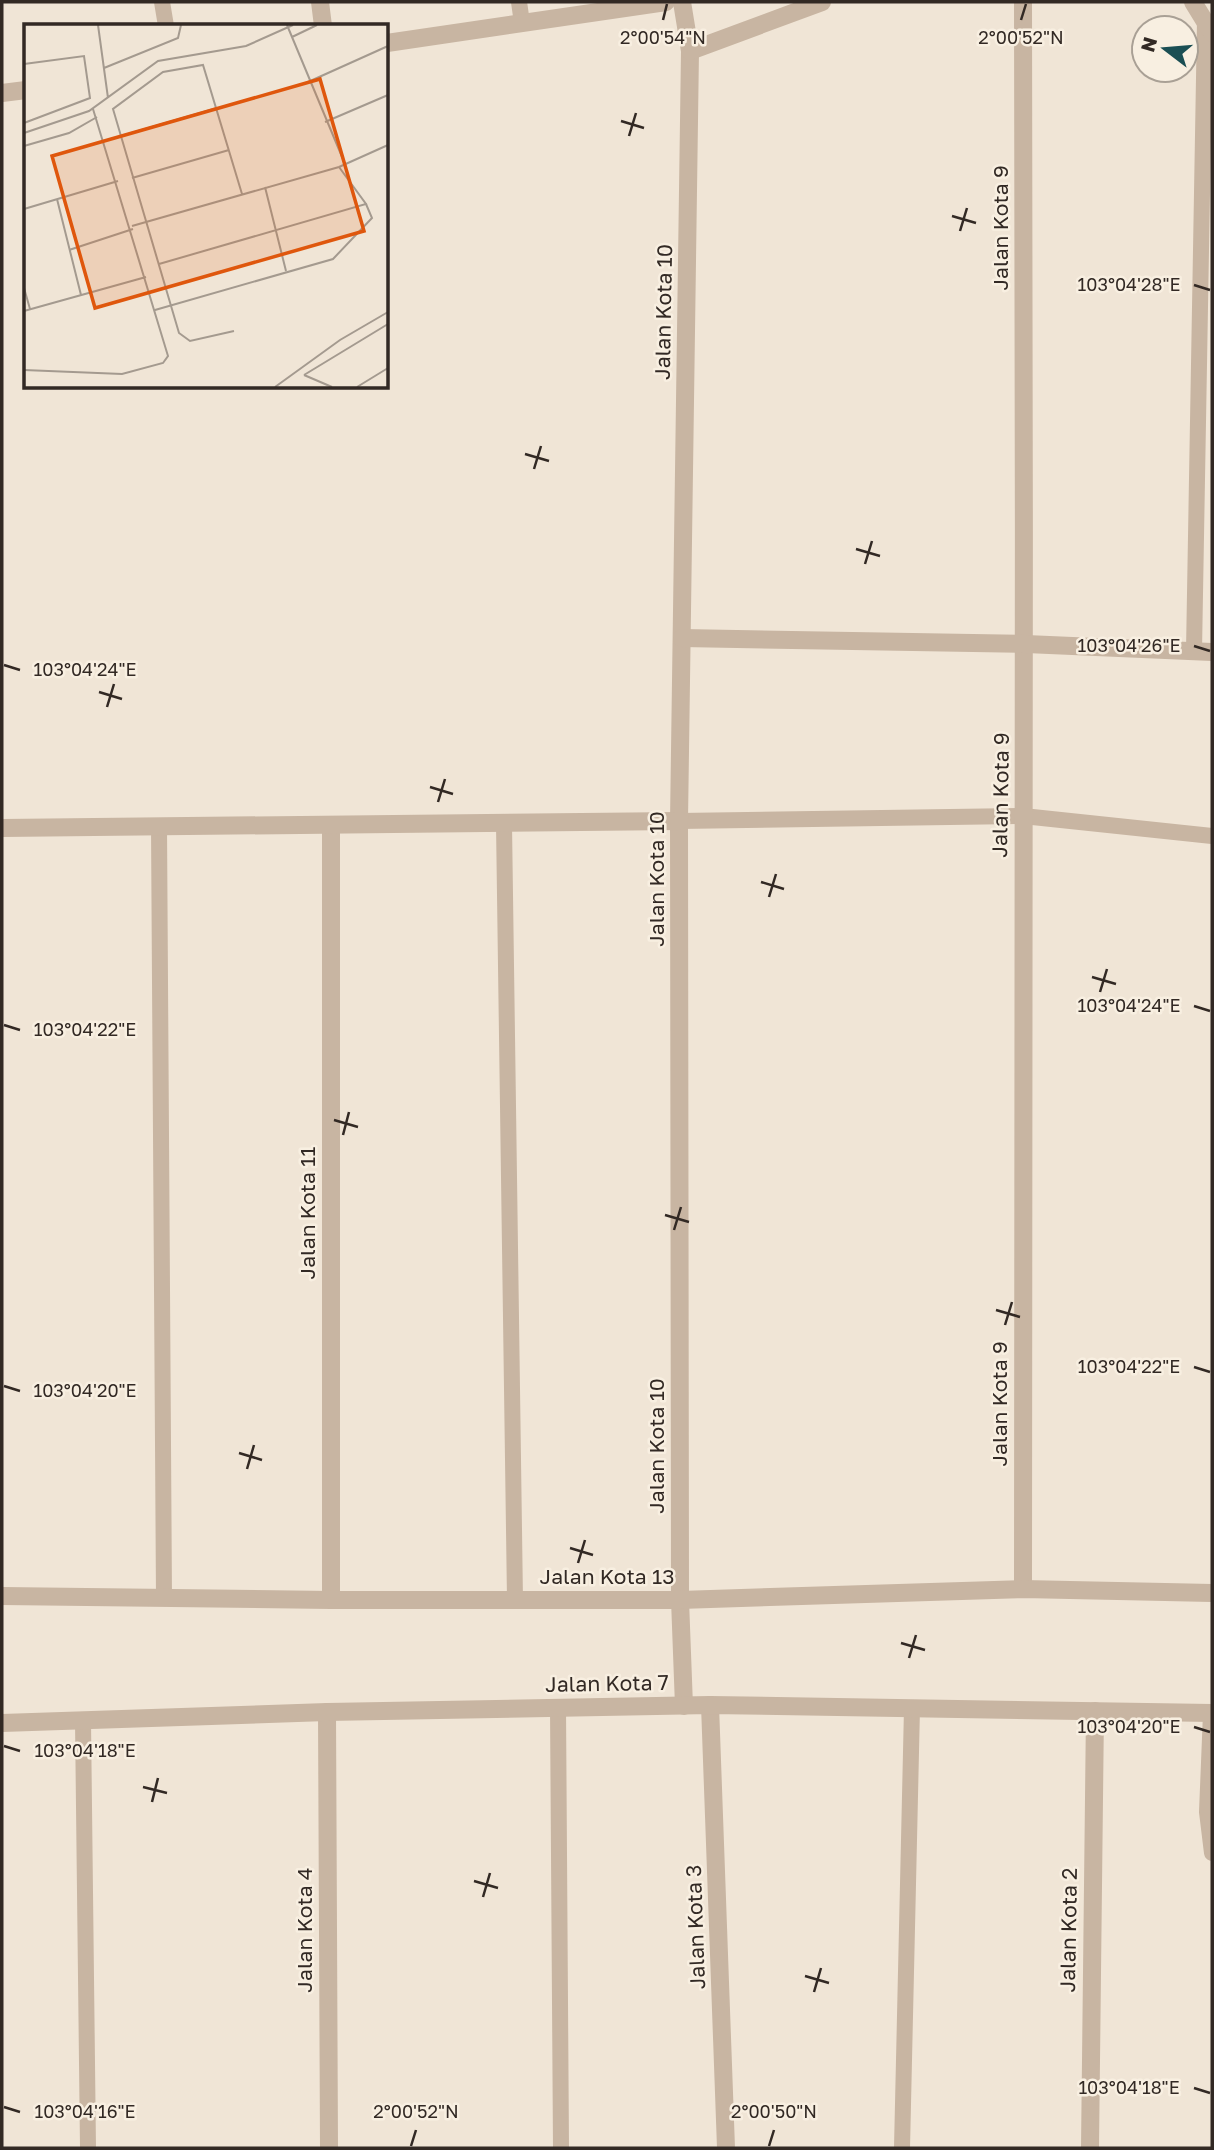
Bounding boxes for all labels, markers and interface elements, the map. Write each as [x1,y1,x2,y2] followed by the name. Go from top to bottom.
[1130,14,1200,84] north arrow
[24,24,388,388] inset map
[620,26,706,48] text: 2°00'54"N
[978,26,1064,48] text: 2°00'52"N
[1135,34,1161,54] text: N
[987,165,1013,291] street label: Jalan Kota 9
[649,244,677,380] street label: Jalan Kota 10
[1078,273,1180,295] text: 103°04'28"E
[1078,634,1180,656] text: 103°04'26"E
[34,658,136,680] text: 103°04'24"E
[986,732,1014,858] street label: Jalan Kota 9
[643,811,669,947] street label: Jalan Kota 10
[1078,994,1180,1016] text: 103°04'24"E
[34,1018,136,1040] text: 103°04'22"E
[294,1147,320,1279] street label: Jalan Kota 11
[986,1341,1012,1467] street label: Jalan Kota 9
[1078,1355,1180,1377] text: 103°04'22"E
[643,1378,669,1514] street label: Jalan Kota 10
[33,1379,137,1401] text: 103°04'20"E
[540,1563,674,1589] street label: Jalan Kota 13
[545,1669,669,1697] street label: Jalan Kota 7
[1077,1715,1181,1737] text: 103°04'20"E
[34,1739,136,1761] text: 103°04'18"E
[680,1864,710,1990] street label: Jalan Kota 3
[291,1867,317,1993] street label: Jalan Kota 4
[1054,1867,1082,1993] street label: Jalan Kota 2
[1078,2076,1180,2098] text: 103°04'18"E
[34,2100,136,2122] text: 103°04'16"E
[373,2100,459,2122] text: 2°00'52"N
[731,2100,817,2122] text: 2°00'50"N

